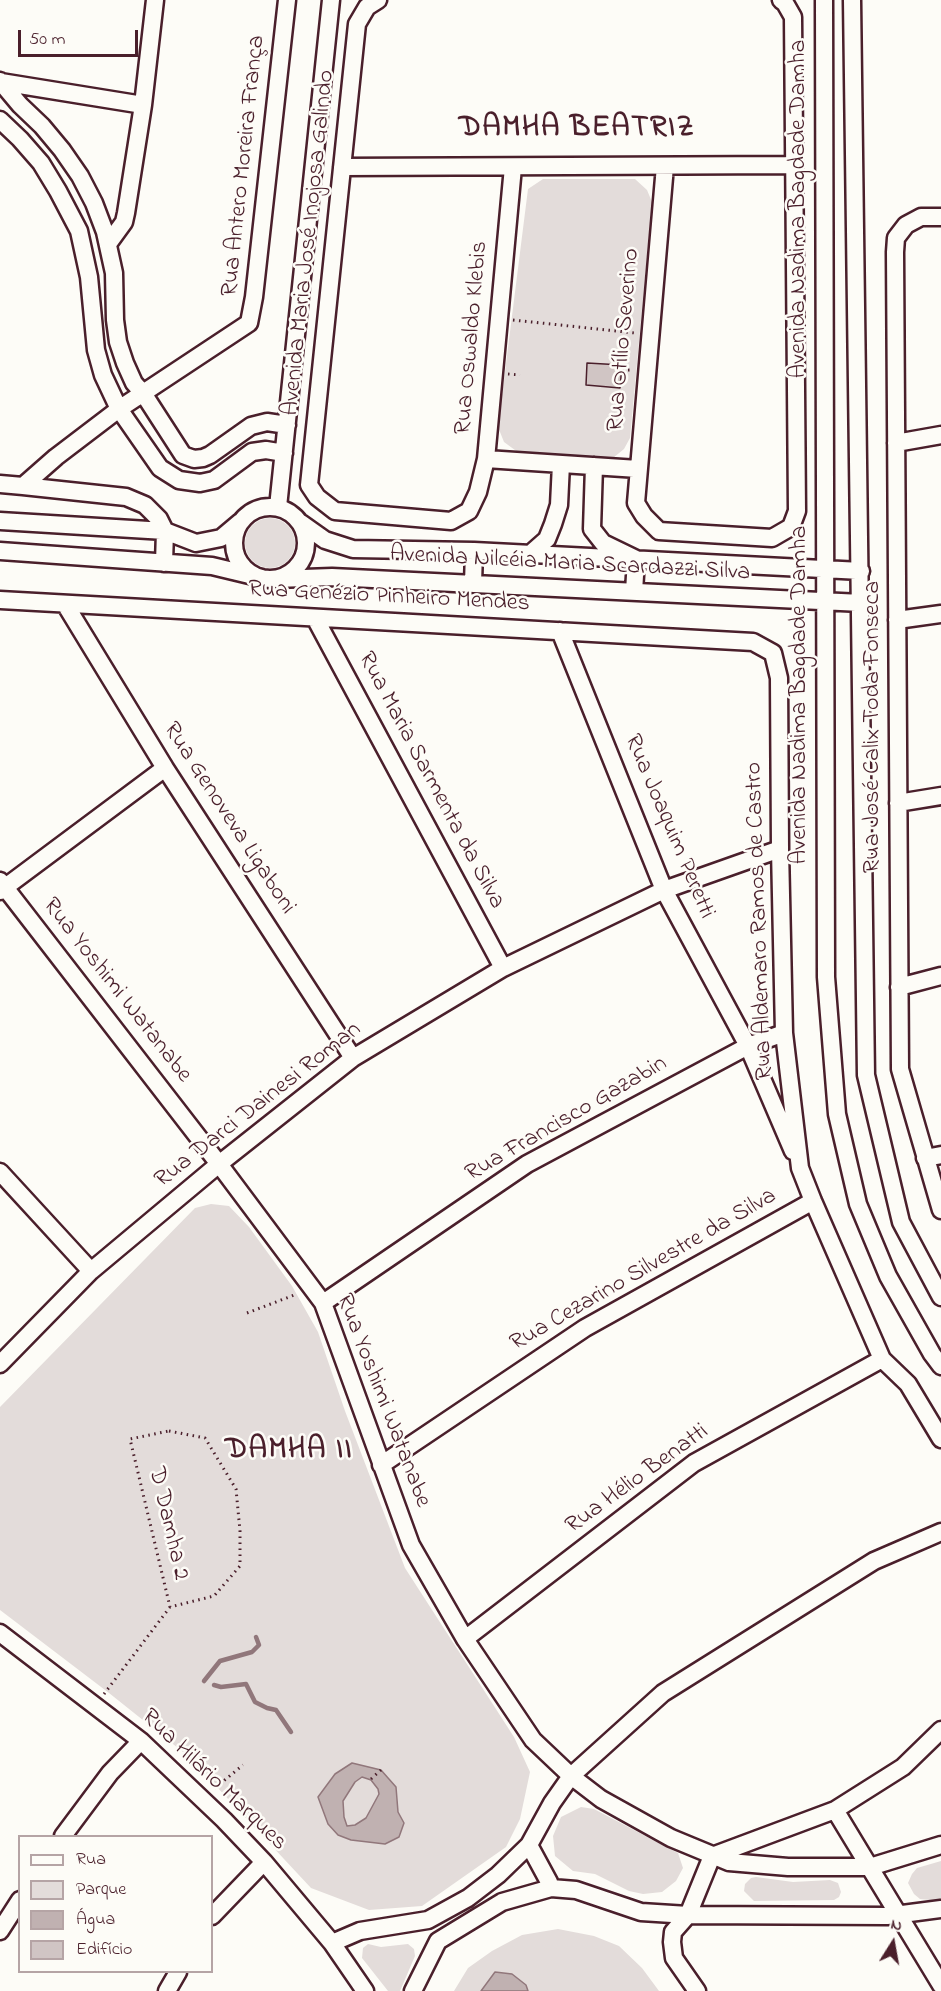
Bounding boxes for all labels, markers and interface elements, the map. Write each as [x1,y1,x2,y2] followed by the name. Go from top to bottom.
[21,18,141,56] scale bar
[29,27,66,53] text: 50 m
[217,34,273,298] street label: Rua Antero Moreira França
[786,40,814,378] street label: Avenida Nadima Bagdade Damha
[278,69,342,417] street label: Avenida Maria José Inojosa Galindo
[459,112,695,148] district label: DAMHA BEATRIZ
[450,240,496,436] street label: Rua Oswaldo Klebis
[603,247,647,433] street label: Rua Otílio Severino
[787,526,815,864] street label: Avenida Nadima Bagdade Damha
[389,541,751,589] street label: Avenida Nilcéia Maria Scardazzi Silva
[248,576,530,620] street label: Rua Genézio Pinheiro Mendes
[860,581,888,873] street label: Rua José Calix Toda Fonseca
[350,648,510,914] street label: Rua Maria Sarmenta da Silva
[155,718,301,920] street label: Rua Genoveva Ligaboni
[616,730,720,924] street label: Rua Joaquim Peretti
[741,761,781,1081] street label: Rua Aldemaro Ramos de Castro
[35,893,197,1089] street label: Rua Yoshimi Watanabe
[150,1016,368,1196] street label: Rua Darci Dainesi Roman
[461,1051,673,1189] street label: Rua Francisco Gazabin
[506,1183,782,1359] street label: Rua Cezarino Silvestre da Silva
[328,1290,436,1512] street label: Rua Yoshimi Watanabe
[561,1419,715,1541] street label: Rua Hélio Benatti
[225,1434,353,1470] district label: DAMHA II
[140,1465,194,1583] street label: D Damha 2
[134,1704,292,1858] street label: Rua Hilário Marques
[18,1835,213,1973] legend
[76,1847,106,1873] text: Rua
[76,1877,126,1903] text: Parque
[76,1907,115,1933] text: Água
[863,1913,923,1973] north arrow
[889,1913,904,1938] text: N
[76,1937,132,1963] text: Edifício

